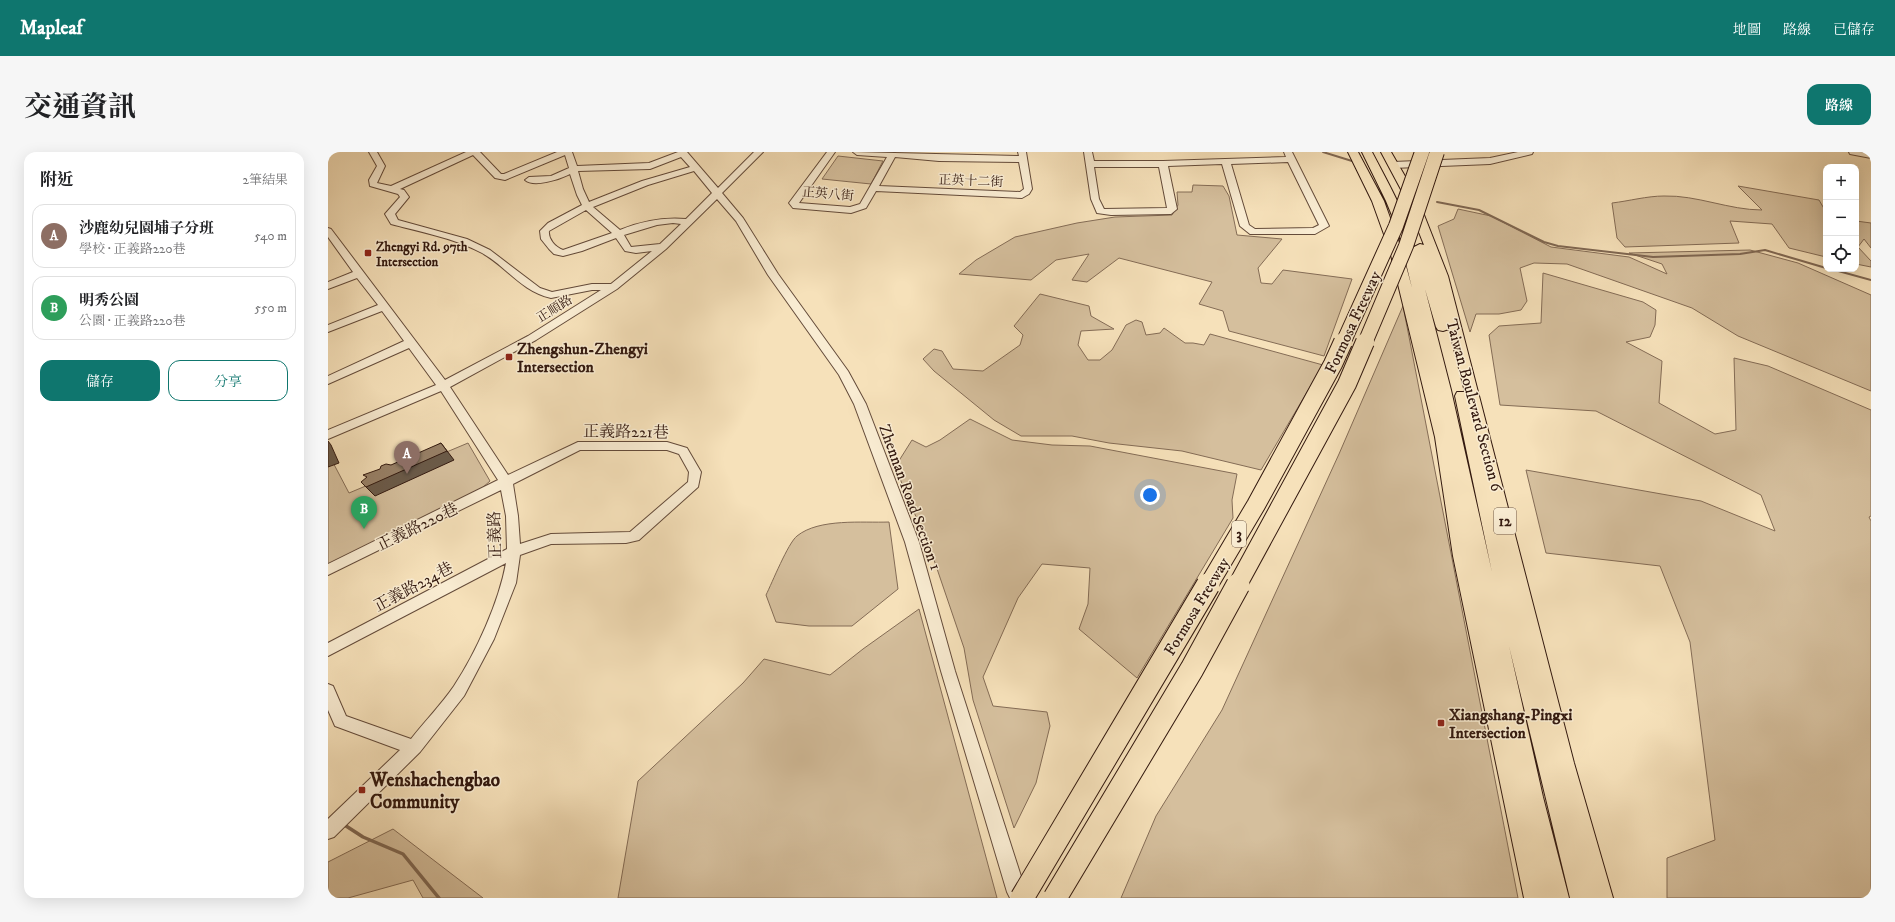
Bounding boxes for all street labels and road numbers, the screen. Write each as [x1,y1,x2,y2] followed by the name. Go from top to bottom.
[938,172,1004,190] street label: 正英十二街
[801,184,855,204] street label: 正英八街
[1320,268,1386,377] street label: Formosa Freeway
[534,292,575,326] street label: 正順路
[1441,317,1507,494] street label: Taiwan Boulevard Section 6
[583,421,669,443] street label: 正義路221巷
[874,422,946,573] street label: Zhennan Road Section 1
[373,499,462,555] street label: 正義路220巷
[1494,508,1516,534] road number: 12
[484,511,506,559] street label: 正義路
[1232,521,1246,547] road number: 3
[1160,553,1234,659] street label: Formosa Freeway
[370,558,457,616] street label: 正義路234巷

